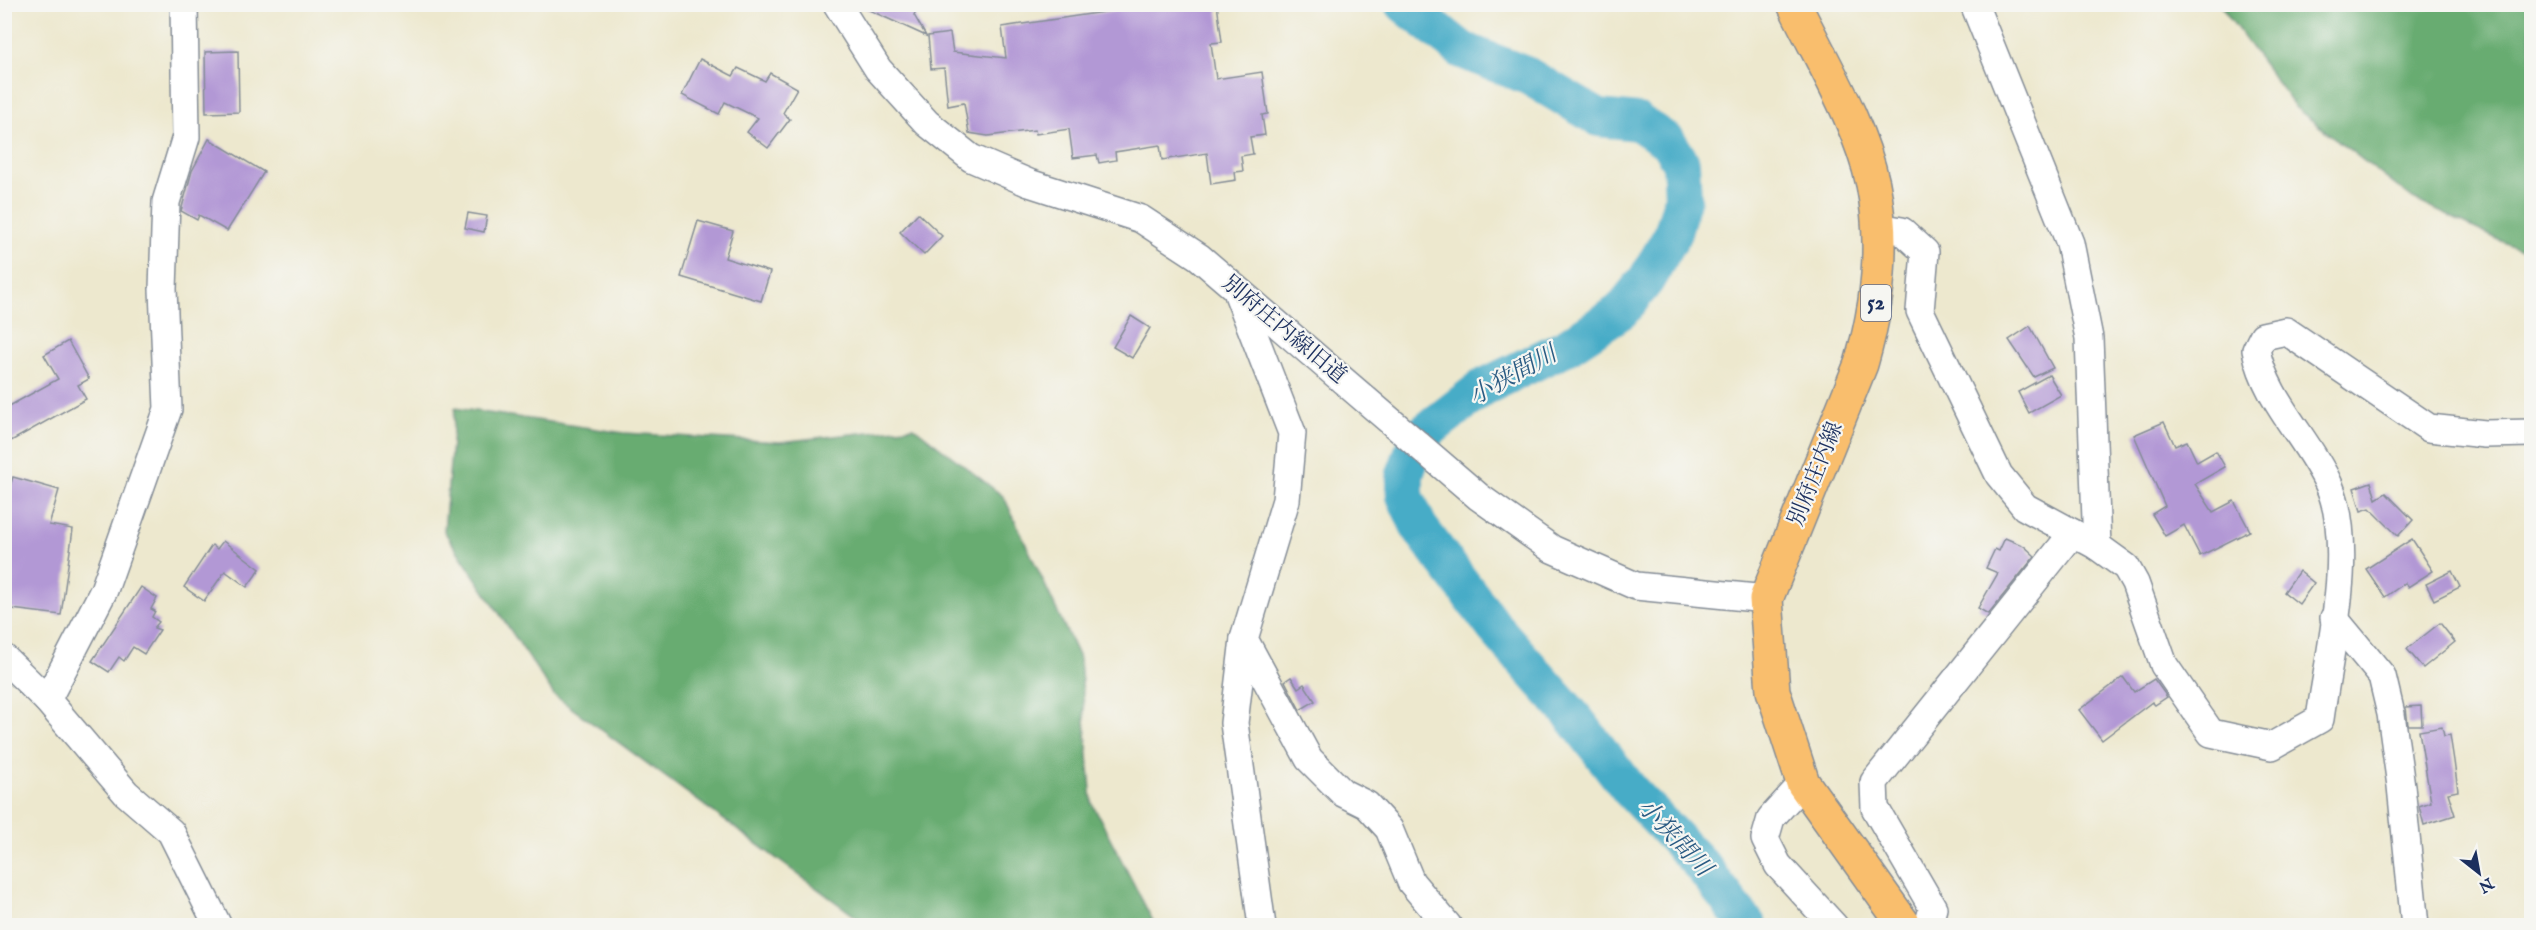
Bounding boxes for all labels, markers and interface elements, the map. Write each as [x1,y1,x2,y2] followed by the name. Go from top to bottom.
[1216,270,1352,390] street label: 別府庄内線旧道
[1861,285,1891,321] road number: 52
[1464,338,1565,413] water label: 小狭間川
[1782,418,1850,530] street label: 別府庄内線
[1630,792,1720,886] water label: 小狭間川
[2449,843,2509,903] north arrow
[2474,871,2498,896] text: N

